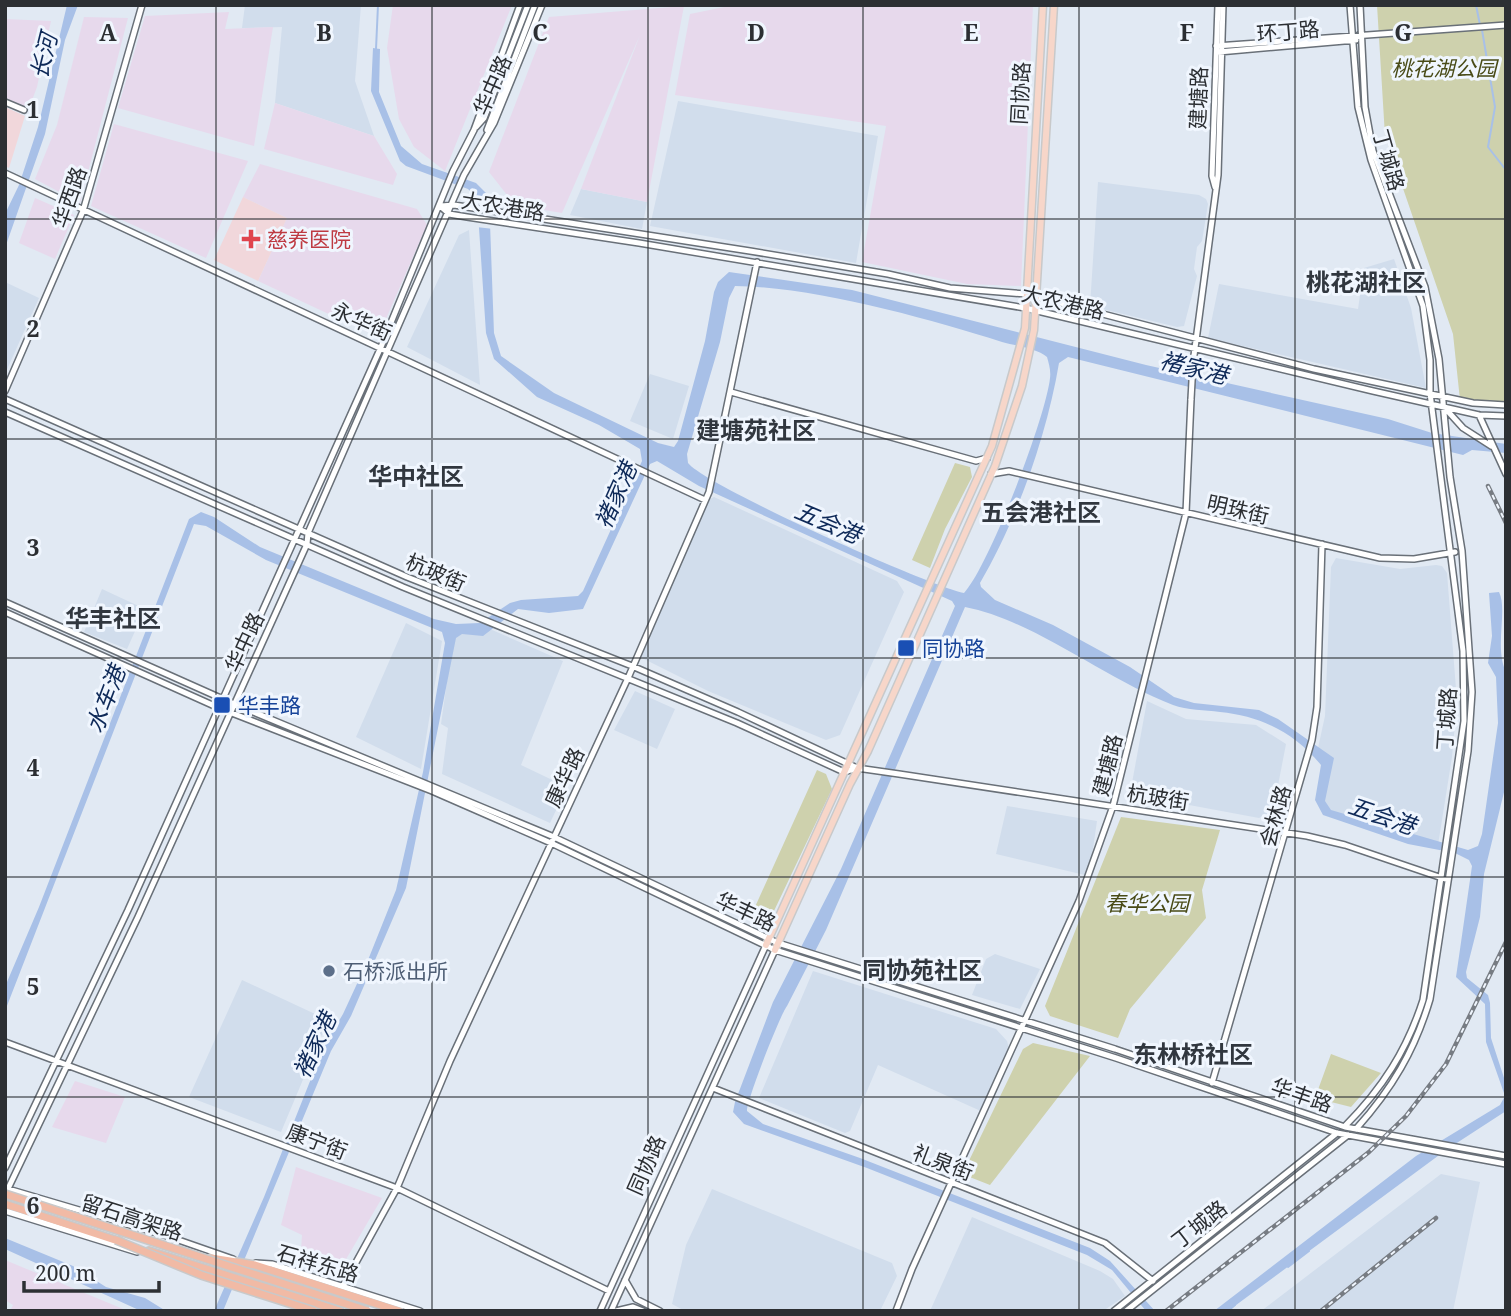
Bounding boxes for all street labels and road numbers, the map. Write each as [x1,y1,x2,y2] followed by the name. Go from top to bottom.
[1255,14,1321,48] street label: 环丁路
[466,51,518,119] street label: 华中路
[1004,61,1036,125] street label: 同协路
[1183,66,1213,130] street label: 建塘路
[1367,126,1411,194] street label: 丁城路
[46,163,92,231] street label: 华西路
[459,186,547,226] street label: 大农港路
[1019,279,1107,325] street label: 大农港路
[328,295,396,347] street label: 永华街
[1204,488,1272,530] street label: 明珠街
[402,547,470,597] street label: 杭玻街
[218,608,270,676] street label: 华中路
[1430,687,1462,751] street label: 丁城路
[1086,731,1128,799] street label: 建塘路
[538,743,590,811] street label: 康华路
[1125,778,1191,816] street label: 杭玻街
[1253,782,1297,850] street label: 会林路
[712,885,780,937] street label: 华丰路
[1268,1072,1336,1118] street label: 华丰路
[283,1117,351,1165] street label: 康宁街
[620,1131,672,1199] street label: 同协路
[909,1138,977,1186] street label: 礼泉街
[78,1187,186,1247] street label: 留石高架路
[1166,1194,1232,1254] street label: 丁城路
[274,1238,362,1288] street label: 石祥东路

